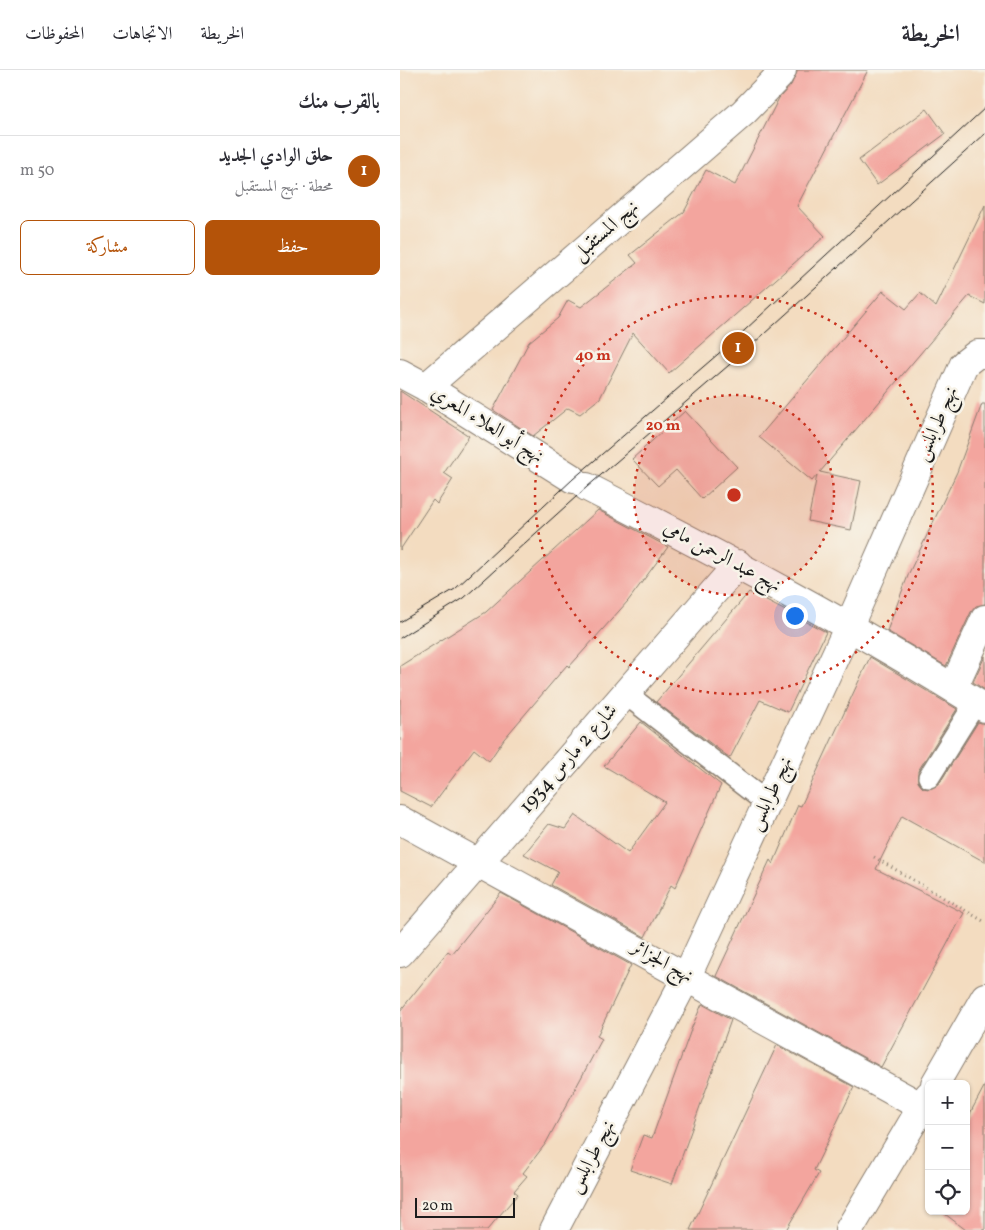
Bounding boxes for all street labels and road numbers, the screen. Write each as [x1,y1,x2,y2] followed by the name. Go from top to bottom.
[566,194,647,269] street label: نهج المستقبل
[424,377,550,473] street label: نهج أبو العلاء المعري
[908,382,968,467] street label: نهج طرابلس
[657,514,786,602] street label: نهج عبد الرحمن مامي
[513,698,626,821] street label: شارع 2 مارس 1934
[742,752,802,837] street label: نهج طرابلس
[623,932,698,992] street label: نهج الجزائر
[561,1115,625,1200] street label: نهج طرابلس

